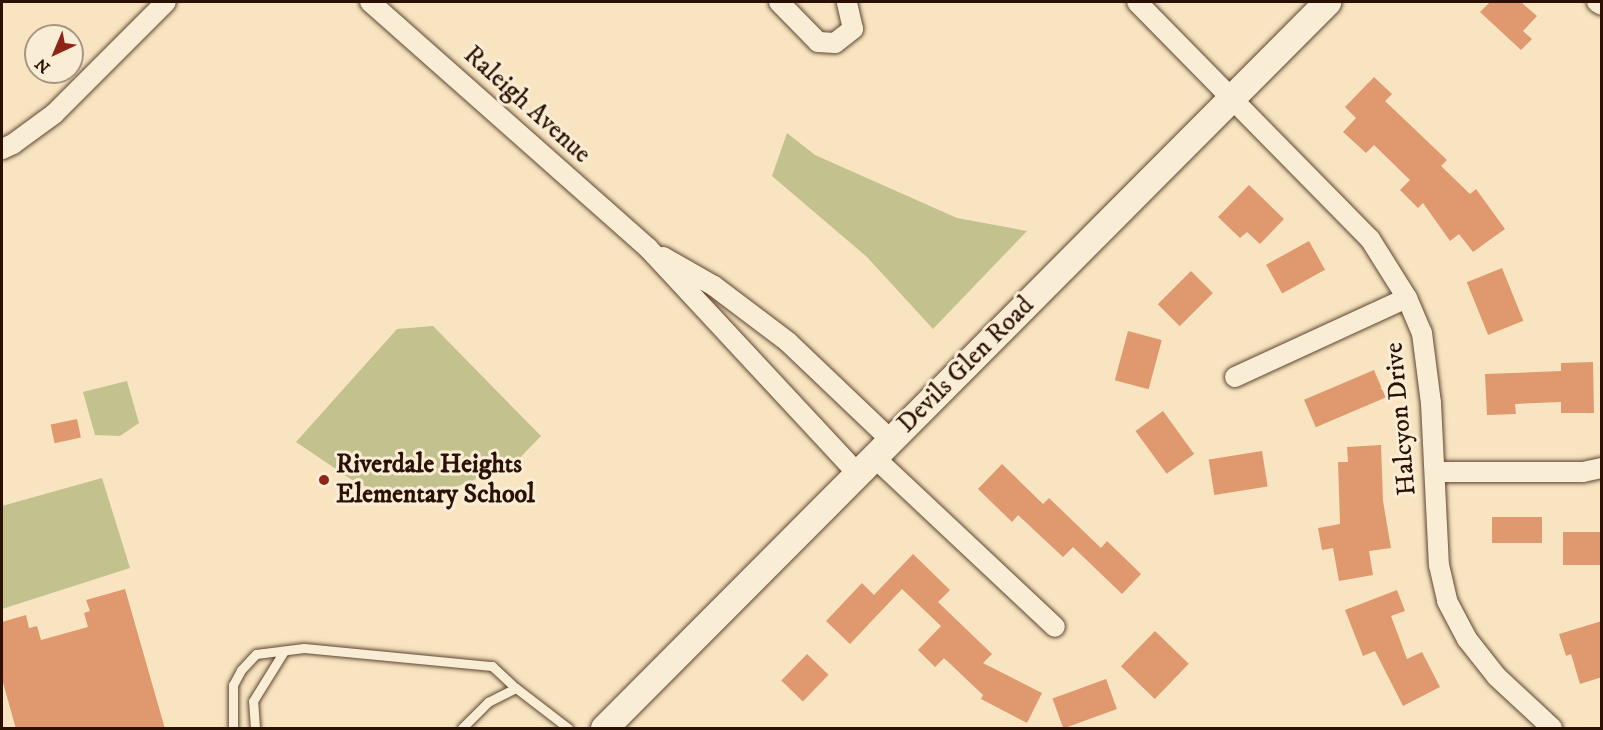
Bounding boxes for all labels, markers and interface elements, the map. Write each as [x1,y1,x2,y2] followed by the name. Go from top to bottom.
[24,24,84,84] north arrow
[457,40,597,170] street label: Raleigh Avenue
[31,54,55,77] text: N
[891,290,1041,440] street label: Devils Glen Road
[1379,341,1423,497] street label: Halcyon Drive
[336,449,535,510] place label: Riverdale Heights Elementary School
[317,473,331,487] marker: Riverdale Heights Elementary School

